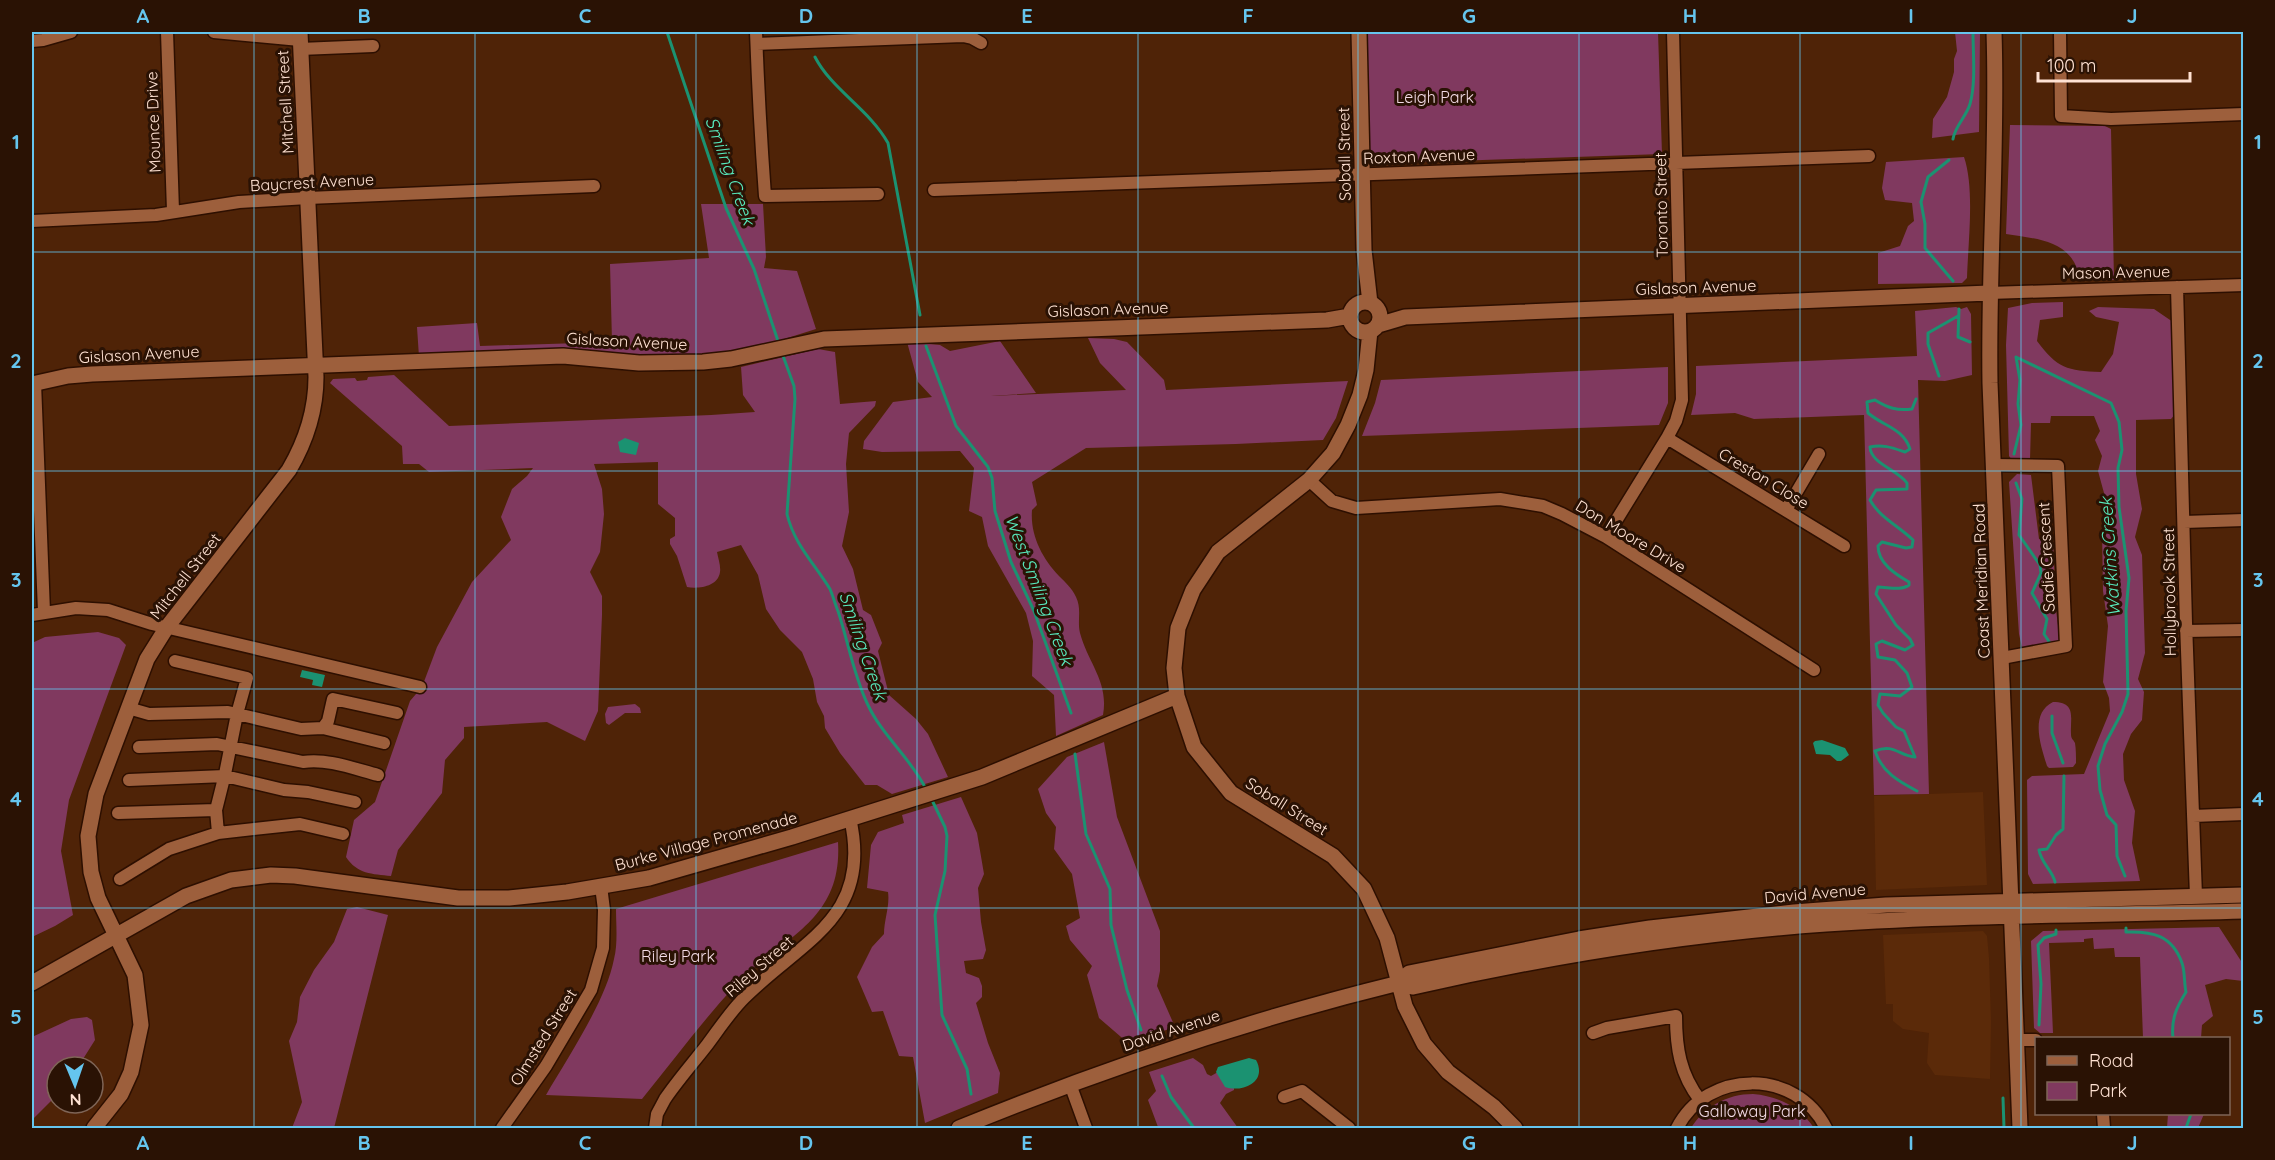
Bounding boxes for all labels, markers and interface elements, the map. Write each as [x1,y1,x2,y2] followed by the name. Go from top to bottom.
[137,3,150,28] text: A
[357,3,371,28] text: B
[579,3,592,28] text: C
[799,3,813,28] text: D
[1021,3,1033,28] text: E
[1242,3,1254,28] text: F
[1462,3,1476,28] text: G
[1683,3,1697,28] text: H
[1908,3,1914,28] text: I
[2126,3,2138,28] text: J
[2038,45,2190,83] scale bar
[272,50,298,154] street label: Mitchell Street
[2047,54,2096,77] text: 100 m
[141,71,165,173] street label: Mounce Drive
[1396,87,1474,107] park label: Leigh Park
[1333,107,1355,201] street label: Soball Street
[700,114,761,229] water label: Smiling Creek
[12,129,20,154] text: 1
[2254,129,2262,154] text: 1
[1363,144,1475,168] street label: Roxton Avenue
[1650,152,1672,258] street label: Toronto Street
[249,169,375,195] street label: Baycrest Avenue
[2062,261,2170,283] street label: Mason Avenue
[1635,275,1757,299] street label: Gislason Avenue
[1047,297,1169,321] street label: Gislason Avenue
[566,328,688,354] street label: Gislason Avenue
[78,341,200,367] street label: Gislason Avenue
[10,348,22,373] text: 2
[2252,348,2264,373] text: 2
[1715,443,1813,513] street label: Creston Close
[1572,495,1690,577] street label: Don Moore Drive
[2094,495,2125,618] water label: Watkins Creek
[2033,502,2059,612] street label: Sadie Crescent
[1968,503,1994,659] street label: Coast Meridian Road
[1000,511,1079,670] water label: West Smiling Creek
[2158,527,2180,657] street label: Hollybrook Street
[145,529,225,623] street label: Mitchell Street
[11,567,21,592] text: 3
[2253,567,2263,592] text: 3
[834,589,893,704] water label: Smiling Creek
[1242,773,1332,839] street label: Soball Street
[10,786,22,811] text: 4
[2252,786,2264,811] text: 4
[613,807,799,875] street label: Burke Village Promenade
[1763,879,1867,907] street label: David Avenue
[721,931,797,1001] street label: Riley Street
[641,946,715,966] park label: Riley Park
[505,985,581,1089] street label: Olmsted Street
[10,1004,22,1029] text: 5
[2252,1004,2264,1029] text: 5
[1120,1005,1222,1055] street label: David Avenue
[2035,1037,2230,1115] legend
[2089,1049,2134,1072] text: Road
[45,1055,105,1115] north arrow
[2089,1079,2127,1102] text: Park
[69,1090,82,1110] text: N
[1698,1101,1806,1121] park label: Galloway Park
[137,1130,150,1155] text: A
[357,1130,371,1155] text: B
[579,1130,592,1155] text: C
[799,1130,813,1155] text: D
[1021,1130,1033,1155] text: E
[1242,1130,1254,1155] text: F
[1462,1130,1476,1155] text: G
[1683,1130,1697,1155] text: H
[1908,1130,1914,1155] text: I
[2126,1130,2138,1155] text: J

